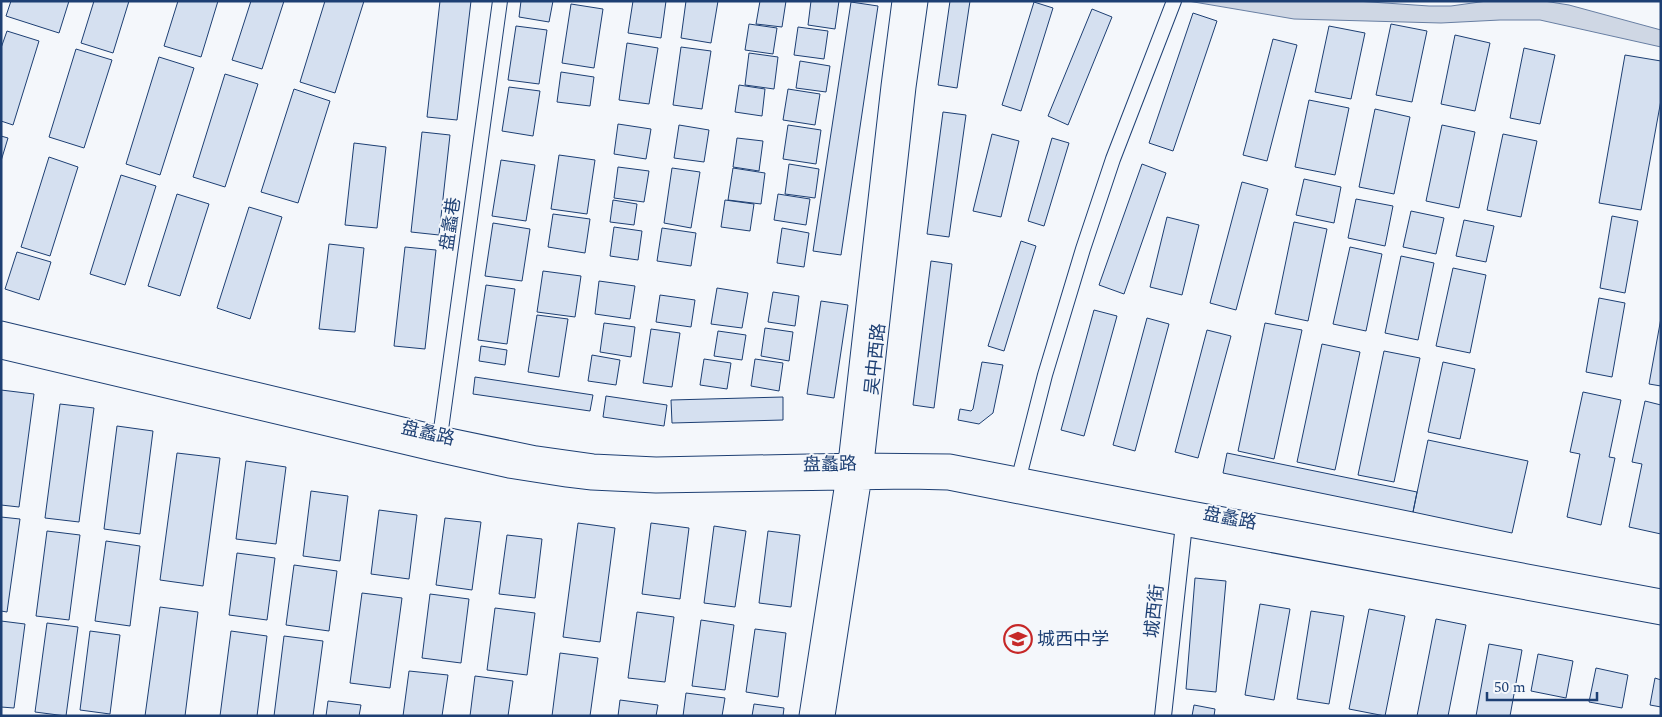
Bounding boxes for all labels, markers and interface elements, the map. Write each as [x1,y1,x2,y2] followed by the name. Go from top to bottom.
[433,195,468,253] street label: 盘蠡巷
[858,322,893,396] street label: 吴中西路
[399,414,457,453] street label: 盘蠡路
[803,451,857,478] street label: 盘蠡路
[1201,500,1259,537] street label: 盘蠡路
[1138,583,1171,639] street label: 城西街
[1003,624,1033,654] school or university icon: 城西中学
[1037,626,1109,653] place label: 城西中学
[1487,670,1597,702] scale bar
[1494,676,1526,699] text: 50 m

